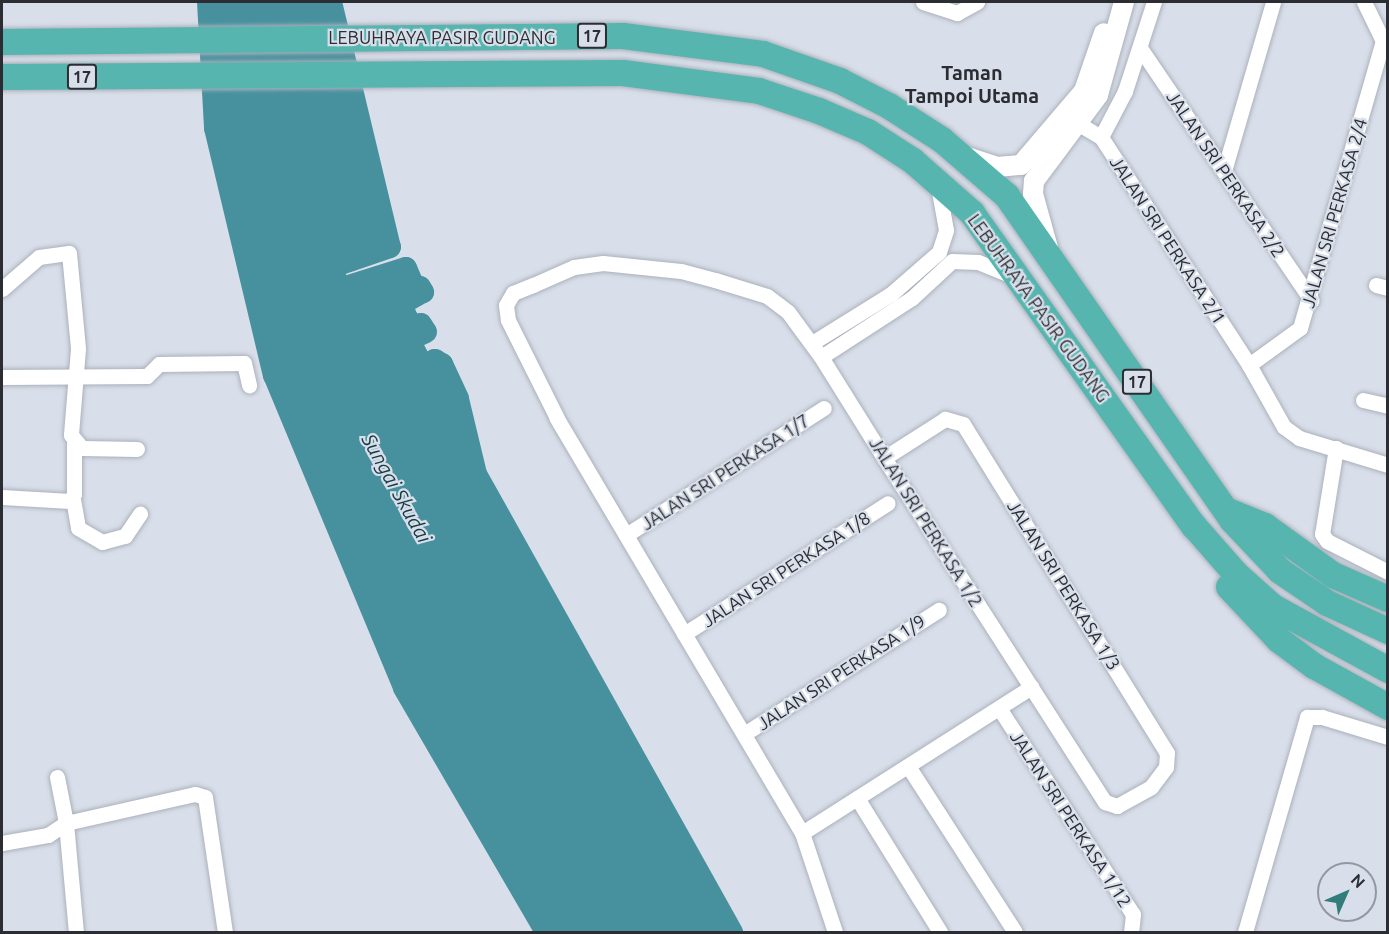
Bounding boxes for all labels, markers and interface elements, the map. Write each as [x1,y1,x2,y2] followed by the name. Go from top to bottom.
[576,23,608,49] road number: 17
[328,26,556,48] street label: LEBUHRAYA PASIR GUDANG
[905,60,1039,107] district label: Taman Tampoi Utama
[66,64,98,90] road number: 17
[1162,87,1290,261] street label: JALAN SRI PERKASA 2/2
[1297,116,1371,310] street label: JALAN SRI PERKASA 2/4
[1106,152,1230,328] street label: JALAN SRI PERKASA 2/1
[963,210,1115,406] street label: LEBUHRAYA PASIR GUDANG
[1120,369,1154,395] road number: 17
[637,410,813,534] street label: JALAN SRI PERKASA 1/7
[357,429,437,547] water label: Sungai Skudai
[865,433,987,611] street label: JALAN SRI PERKASA 1/2
[1003,496,1125,674] street label: JALAN SRI PERKASA 1/3
[698,507,874,631] street label: JALAN SRI PERKASA 1/8
[753,610,929,734] street label: JALAN SRI PERKASA 1/9
[1006,727,1136,911] street label: JALAN SRI PERKASA 1/12
[1317,862,1377,922] north arrow
[1348,870,1369,891] text: N

